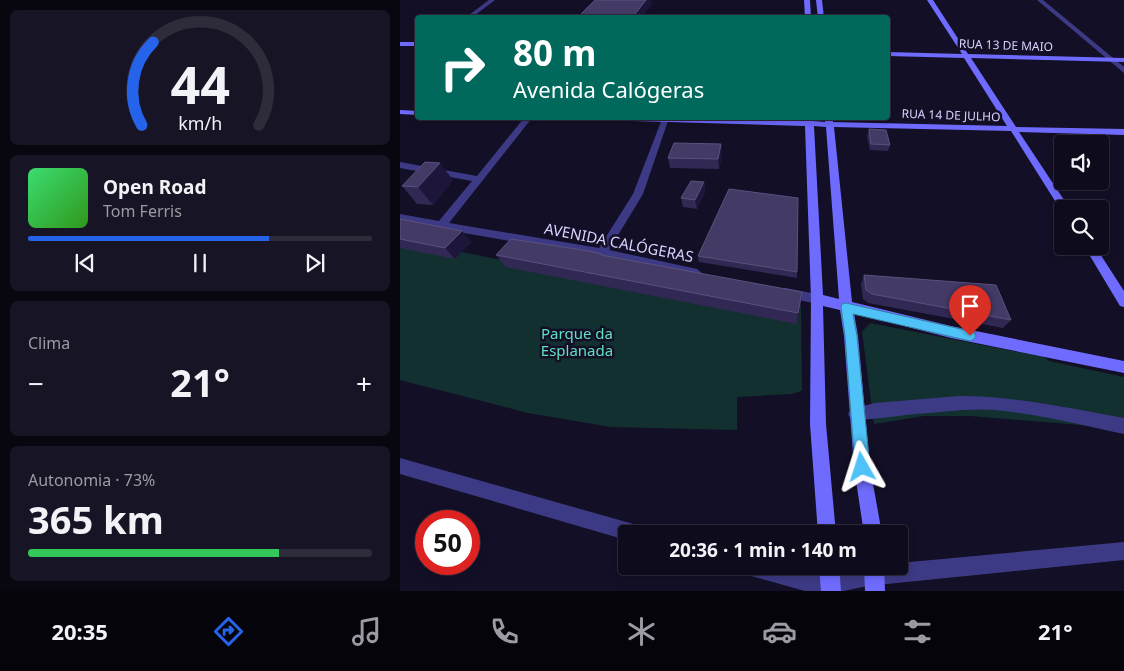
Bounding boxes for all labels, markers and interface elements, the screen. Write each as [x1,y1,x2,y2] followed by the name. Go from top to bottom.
[513,29,596,76] text: 80 m
[430,35,495,100] icon: right
[959,35,1053,55] street label: RUA 13 DE MAIO
[170,48,230,119] text: 44
[513,74,704,104] text: Avenida Calógeras
[901,105,1001,125] street label: RUA 14 DE JULHO
[178,111,222,135] text: km/h
[1054,135,1109,255] map controls
[1054,135,1109,190] button: sound
[103,174,206,200] text: Open Road
[103,200,182,222] text: Tom Ferris
[1054,200,1109,255] button: search
[543,218,695,266] street label: AVENIDA CALÓGERAS
[71,249,99,277] icon: previous
[186,249,214,277] icon: pause
[301,249,329,277] icon: next
[949,285,991,336] pin
[956,292,984,320] icon: arrive
[541,323,613,360] park label: Parque da Esplanada
[28,332,70,354] text: Clima
[170,356,230,408] text: 21°
[28,364,44,402] text: −
[356,364,372,402] text: +
[835,440,887,492] position arrow
[28,469,155,491] text: Autonomia · 73%
[28,493,164,545] text: 365 km
[415,510,480,575] speed limit sign: 50
[669,537,857,563] text: 20:36 · 1 min · 140 m
[211,614,246,649] icon: directions
[349,614,384,649] icon: music
[487,614,522,649] icon: phone
[624,614,659,649] icon: climate
[762,614,797,649] icon: car
[900,614,935,649] icon: filters
[51,616,108,646] text: 20:35
[1038,616,1072,646] text: 21°

